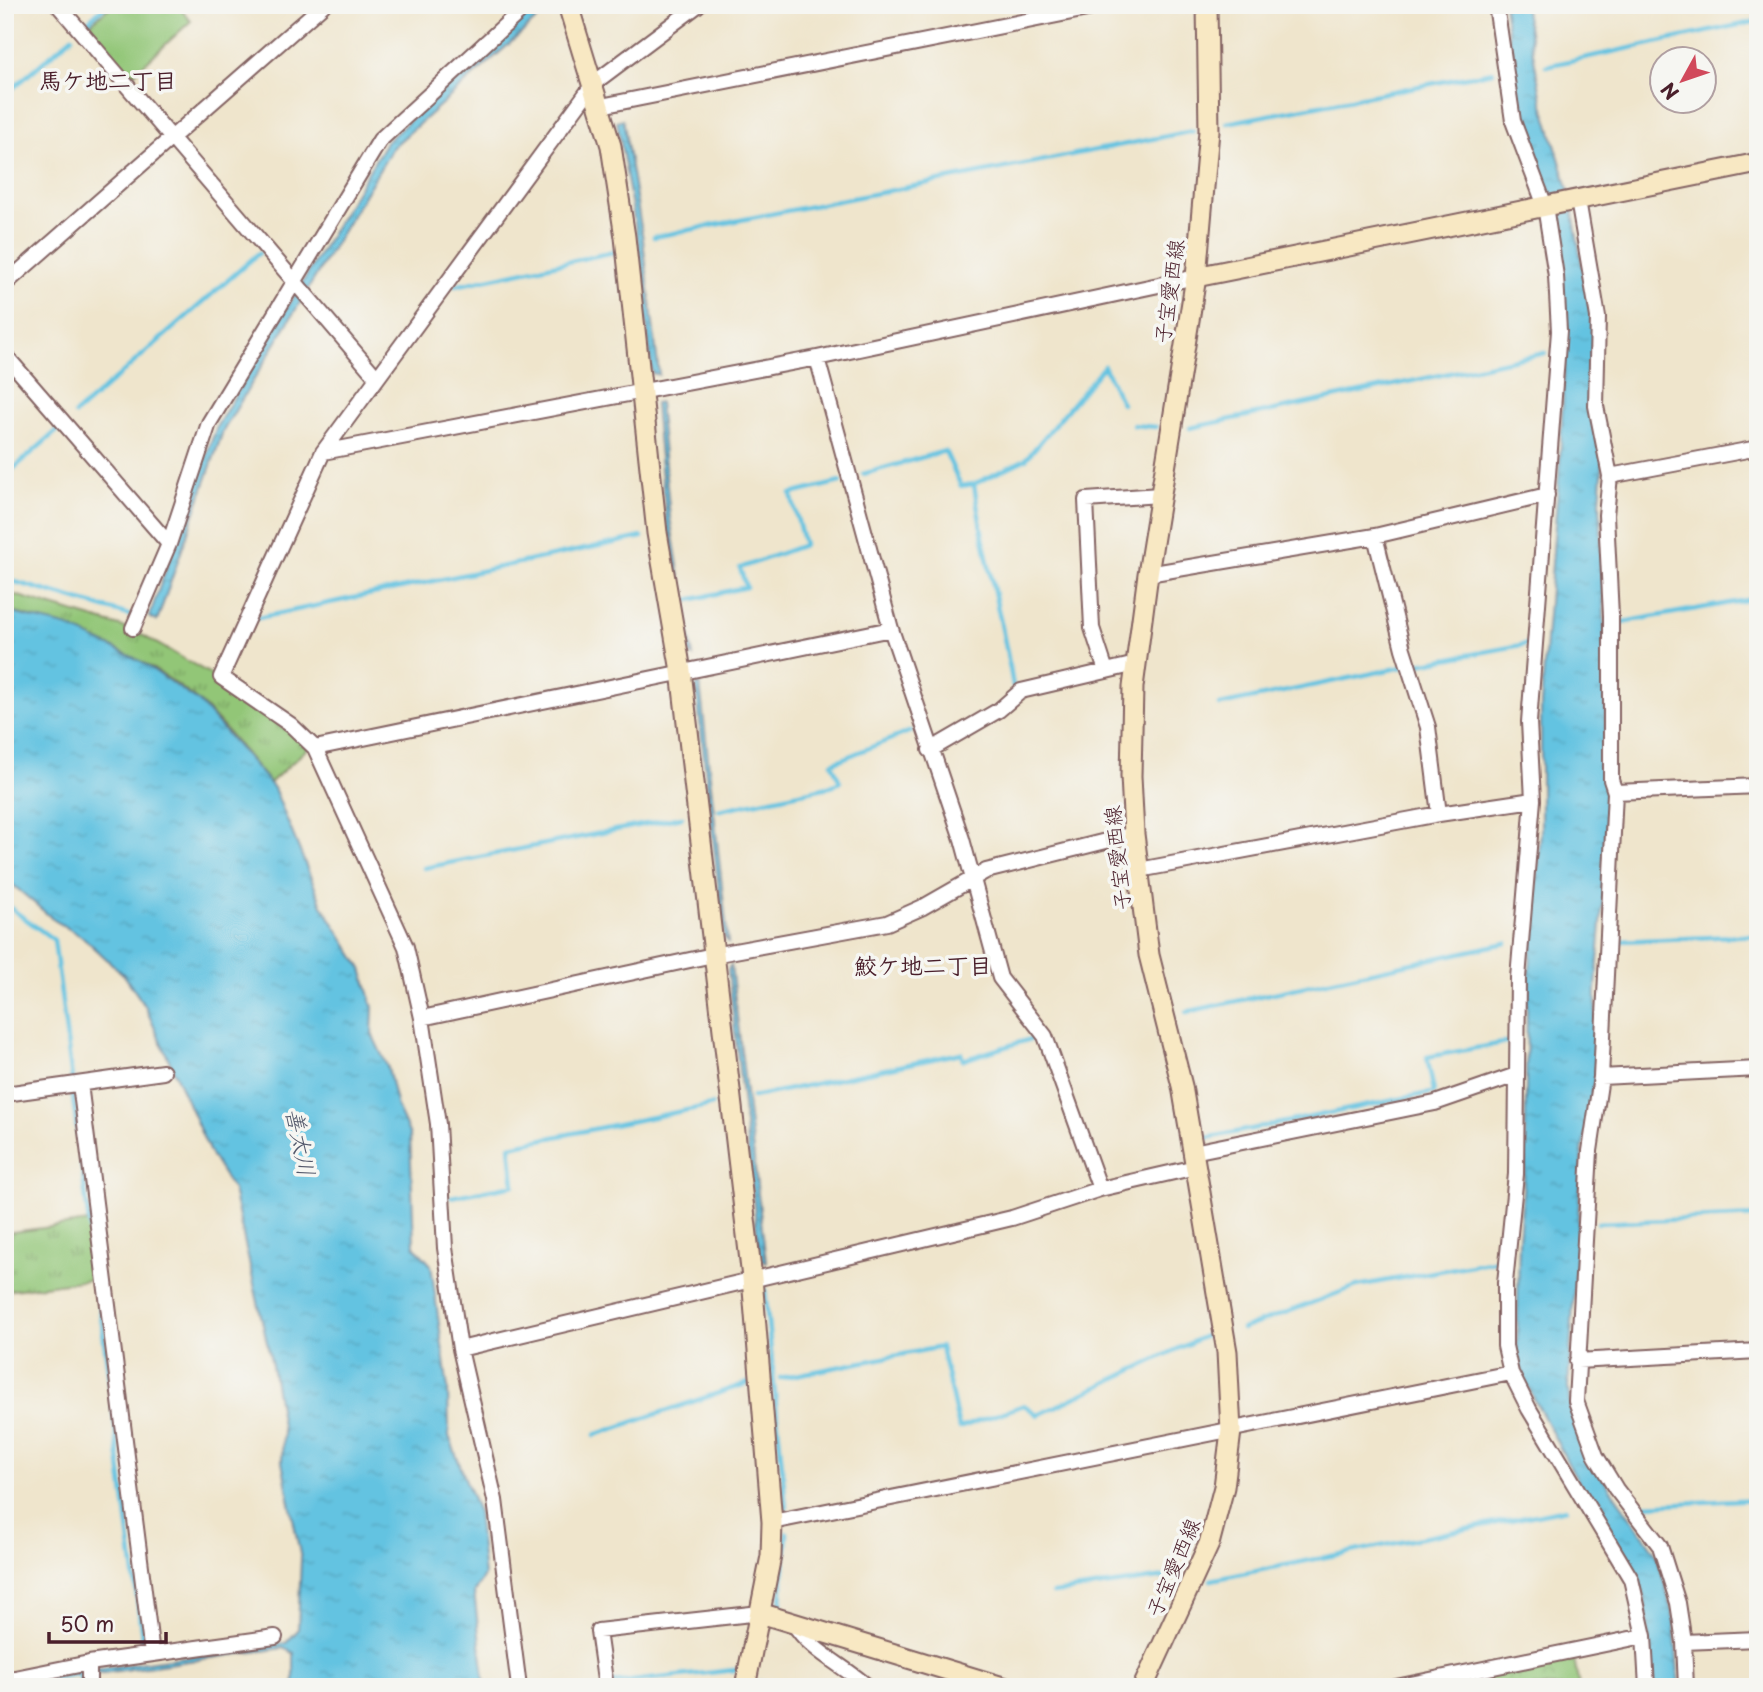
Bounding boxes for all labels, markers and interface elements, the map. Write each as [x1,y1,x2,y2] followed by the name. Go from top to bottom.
[1648,46,1718,116] north arrow
[39,62,177,97] district label: 馬ケ地二丁目
[1654,77,1685,106] text: N
[1145,237,1191,345] street label: 子宝愛西線
[1095,804,1137,912] street label: 子宝愛西線
[854,947,992,982] district label: 鮫ケ地二丁目
[278,1105,326,1179] water label: 善太川
[1137,1512,1207,1622] street label: 子宝愛西線
[49,1601,166,1645] scale bar
[60,1607,114,1639] text: 50 m

